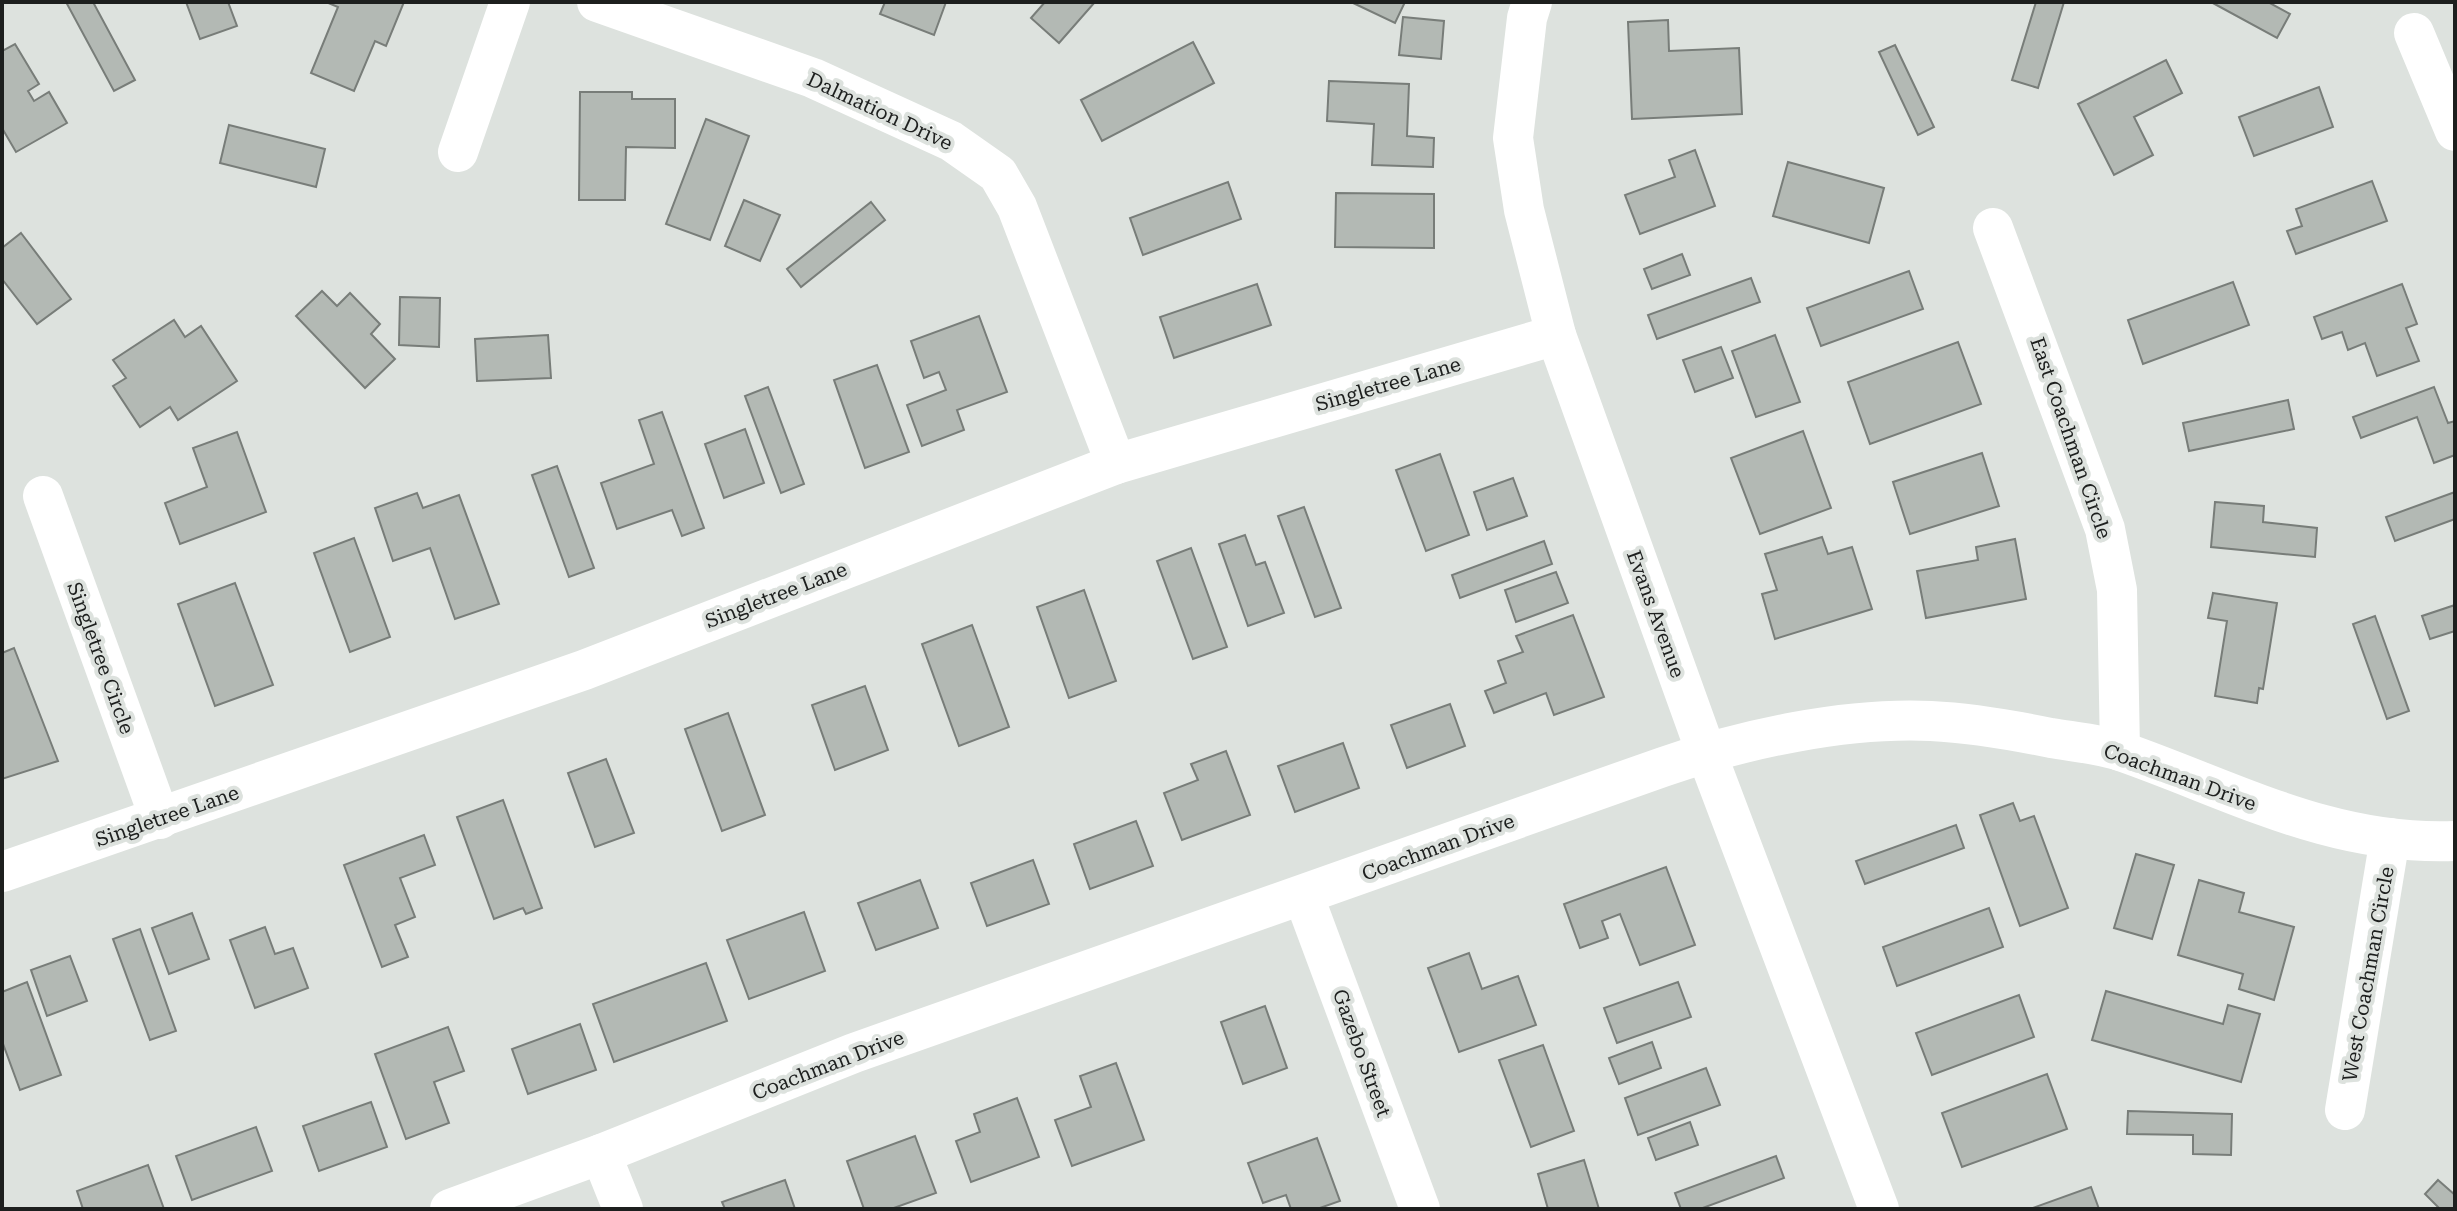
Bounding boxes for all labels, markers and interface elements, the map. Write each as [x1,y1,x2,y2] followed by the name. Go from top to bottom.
[803,67,957,155] street label: Dalmation Drive
[2025,334,2117,542] street label: East Coachman Circle
[1313,352,1463,416] street label: Singletree Lane
[1622,547,1690,681] street label: Evans Avenue
[702,557,850,633] street label: Singletree Lane
[62,579,140,737] street label: Singletree Circle
[2100,738,2260,816] street label: Coachman Drive
[92,780,242,852] street label: Singletree Lane
[1358,808,1518,886] street label: Coachman Drive
[2337,865,2399,1083] street label: West Coachman Circle
[1328,986,1396,1121] street label: Gazebo Street
[749,1025,907,1105] street label: Coachman Drive

